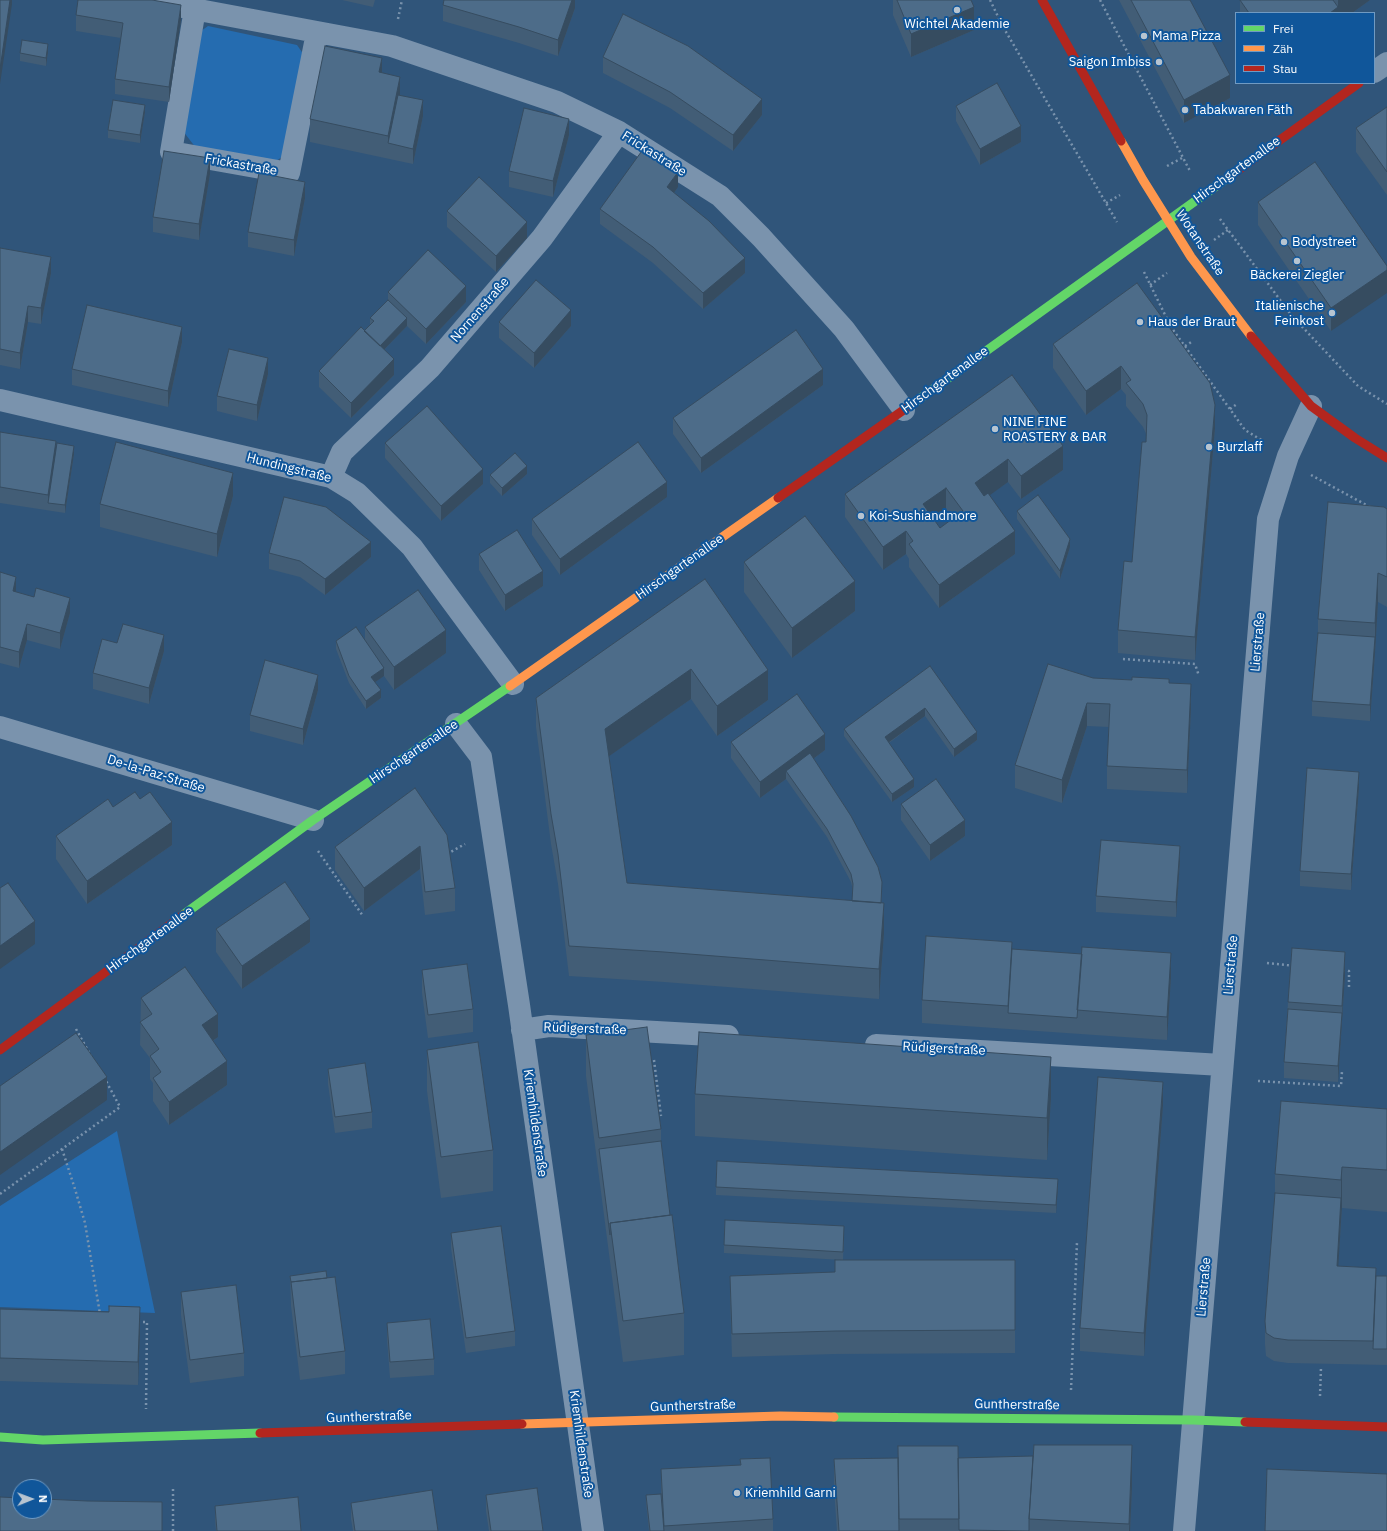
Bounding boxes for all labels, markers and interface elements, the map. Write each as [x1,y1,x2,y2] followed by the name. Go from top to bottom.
[952,5,962,15] marker: Wichtel Akademie
[1235,12,1375,84] legend
[904,16,1010,32] place label: Wichtel Akademie
[1273,21,1293,36] text: Frei
[1152,28,1221,44] place label: Mama Pizza
[1139,31,1149,41] marker: Mama Pizza
[1273,41,1293,56] text: Zäh
[1069,54,1151,70] place label: Saigon Imbiss
[1154,57,1164,67] marker: Saigon Imbiss
[1273,61,1297,76] text: Stau
[1193,102,1293,118] place label: Tabakwaren Fäth
[1180,105,1190,115] marker: Tabakwaren Fäth
[619,128,689,180] street label: Frickastraße
[1191,133,1283,207] street label: Hirschgartenallee
[204,151,278,179] street label: Frickastraße
[1172,207,1228,279] street label: Wotanstraße
[1292,234,1356,250] place label: Bodystreet
[1279,237,1289,247] marker: Bodystreet
[1292,256,1302,266] marker: Bäckerei Ziegler
[1250,267,1344,283] place label: Bäckerei Ziegler
[448,274,512,346] street label: Nornenstraße
[1255,298,1324,329] place label: Italienische Feinkost
[1327,308,1337,318] marker: Italienische Feinkost
[1148,314,1236,330] place label: Haus der Braut
[1135,317,1145,327] marker: Haus der Braut
[899,343,991,417] street label: Hirschgartenallee
[1003,414,1107,445] place label: NINE FINE ROASTERY & BAR
[990,424,1000,434] marker: NINE FINE ROASTERY & BAR
[1217,439,1263,455] place label: Burzlaff
[1204,442,1214,452] marker: Burzlaff
[245,450,333,486] street label: Hundingstraße
[869,508,977,524] place label: Koi-Sushiandmore
[856,511,866,521] marker: Koi-Sushiandmore
[633,531,727,603] street label: Hirschgartenallee
[1248,612,1268,672] street label: Lierstraße
[367,717,461,787] street label: Hirschgartenallee
[105,752,207,796] street label: De-la-Paz-Straße
[104,903,196,977] street label: Hirschgartenallee
[1221,935,1241,995] street label: Lierstraße
[543,1020,627,1038] street label: Rüdigerstraße
[902,1039,986,1059] street label: Rüdigerstraße
[520,1068,550,1178] street label: Kriemhildenstraße
[1194,1257,1214,1317] street label: Lierstraße
[566,1389,596,1499] street label: Kriemhildenstraße
[974,1396,1060,1414] street label: Guntherstraße
[650,1397,736,1415] street label: Guntherstraße
[326,1408,412,1426] street label: Guntherstraße
[12,1479,52,1519] north arrow
[745,1485,836,1501] place label: Kriemhild Garni
[732,1488,742,1498] marker: Kriemhild Garni
[36,1495,50,1503] text: N

